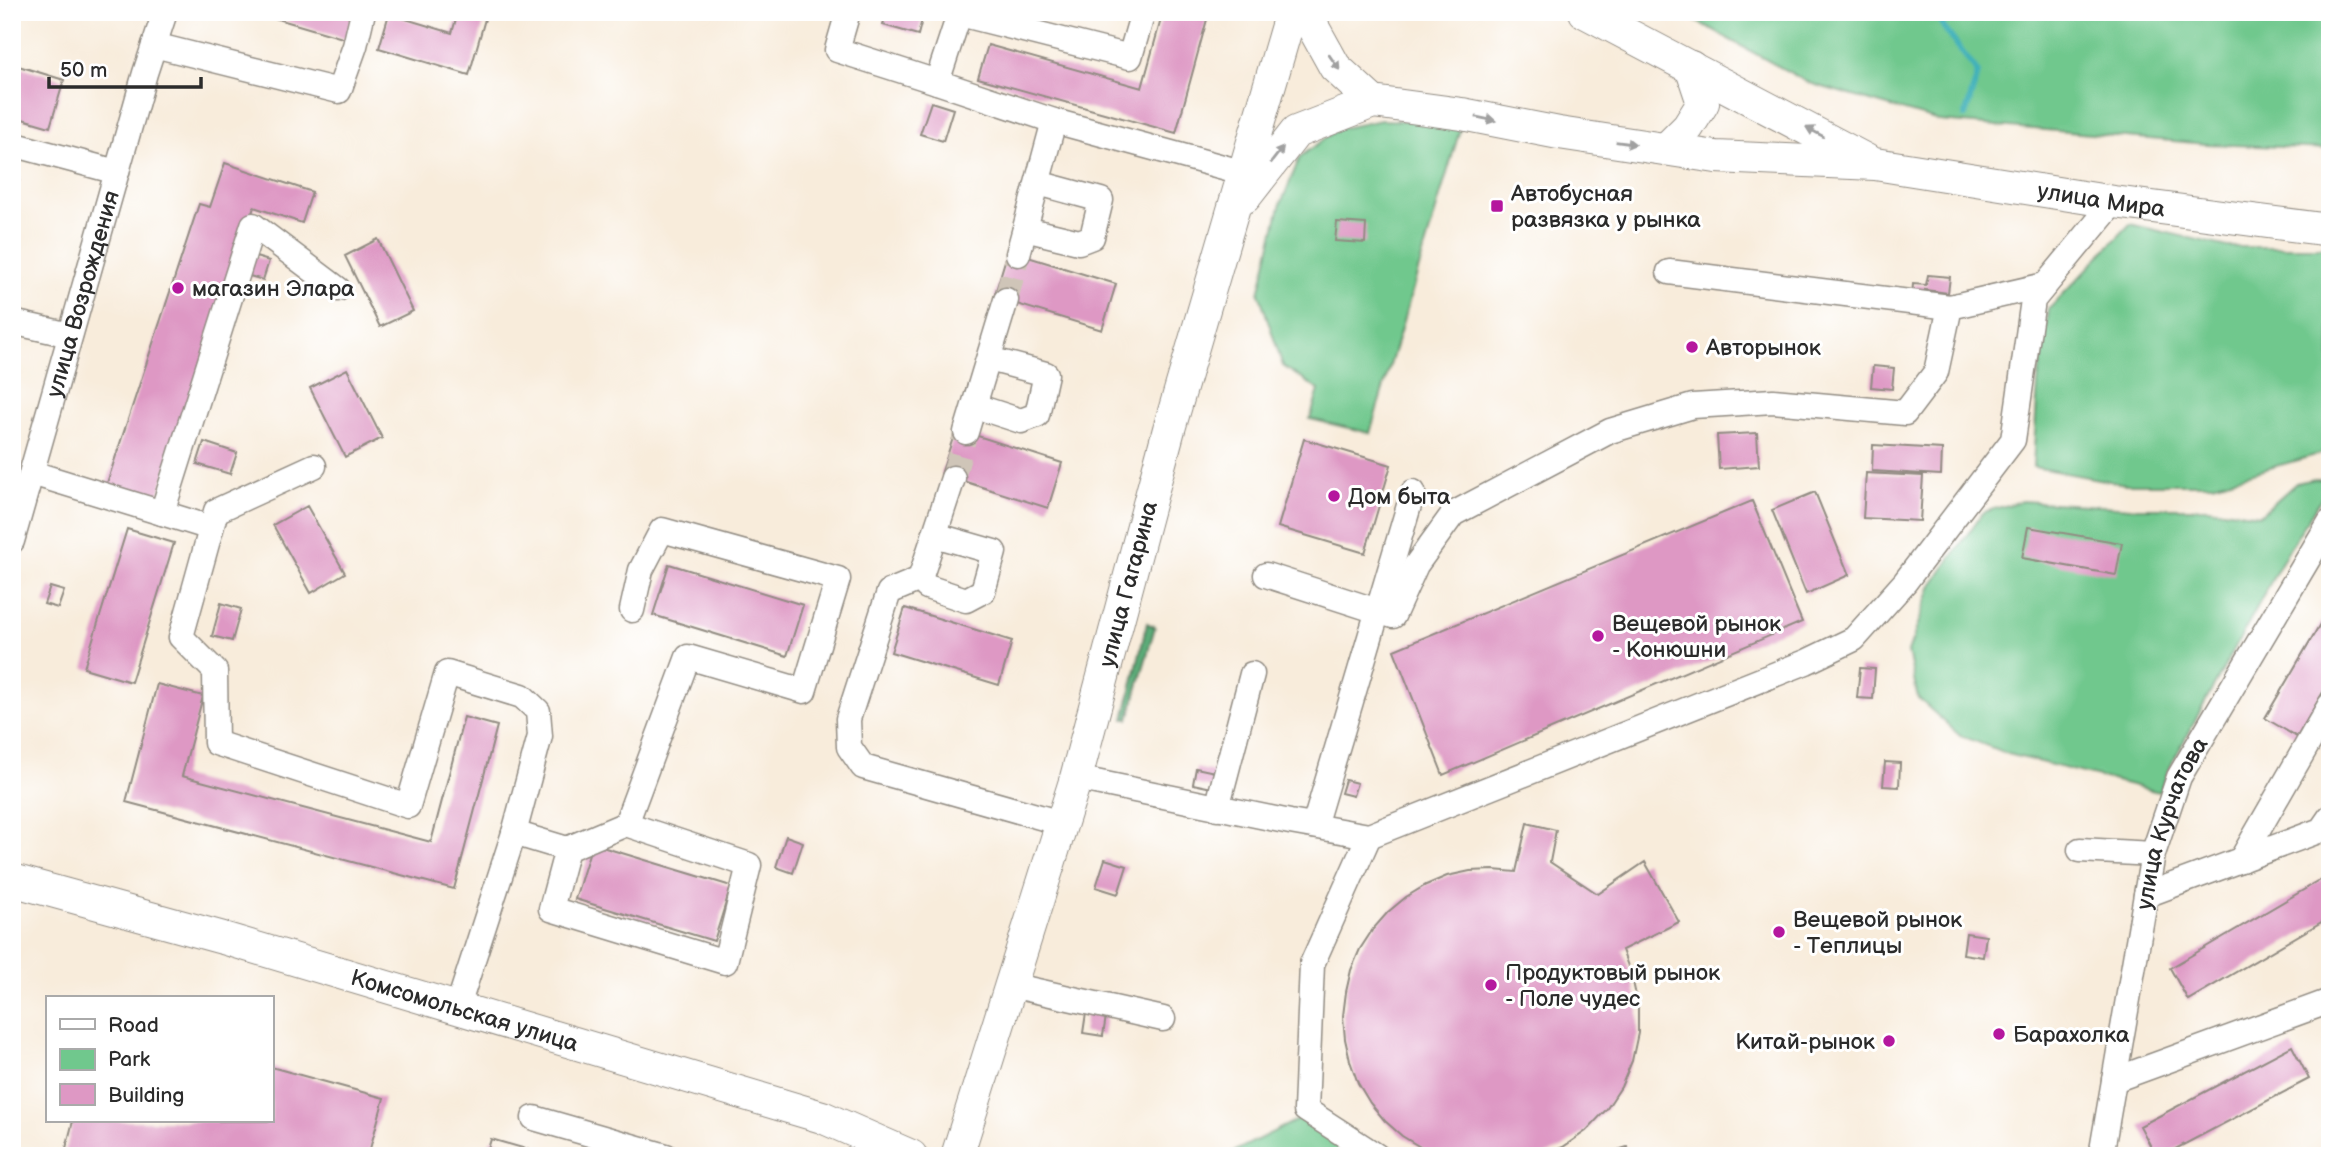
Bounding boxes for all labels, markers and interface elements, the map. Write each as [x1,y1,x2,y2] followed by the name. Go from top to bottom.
[49,46,201,90] scale bar
[1327,53,1341,71] one-way arrow
[60,58,107,83] text: 50 m
[1475,114,1497,125] one-way arrow
[1804,127,1824,139] one-way arrow
[1615,138,1637,149] one-way arrow
[1270,146,1284,164] one-way arrow
[2035,177,2167,224] street label: улица Мира
[1510,180,1701,234] place label: Автобусная развязка у рынка
[41,188,126,401] street label: улица Возрождения
[1489,198,1505,214] marker: Автобусная развязка у рынка
[192,275,355,303] place label: магазин Элара
[170,280,186,296] marker: магазин Элара
[1705,334,1822,362] place label: Авторынок
[1684,339,1700,355] marker: Авторынок
[1348,483,1451,511] place label: Дом быта
[1326,488,1342,504] marker: Дом быта
[1093,498,1164,670] street label: улица Гагарина
[1612,610,1782,664] place label: Вещевой рынок - Конюшни
[1590,628,1606,644] marker: Вещевой рынок - Конюшни
[2131,732,2215,912] street label: улица Курчатова
[1793,906,1963,960] place label: Вещевой рынок - Теплицы
[1771,924,1787,940] marker: Вещевой рынок - Теплицы
[1505,959,1721,1013] place label: Продуктовый рынок - Поле чудес
[347,964,582,1059] street label: Комсомольская улица
[1483,977,1499,993] marker: Продуктовый рынок - Поле чудес
[46,996,273,1122] legend
[108,1013,159,1038] text: Road
[2013,1021,2130,1049] place label: Барахолка
[1991,1026,2007,1042] marker: Барахолка
[1735,1028,1876,1056] place label: Китай-рынок
[1881,1033,1897,1049] marker: Китай-рынок
[108,1047,151,1072] text: Park
[108,1083,184,1108] text: Building

